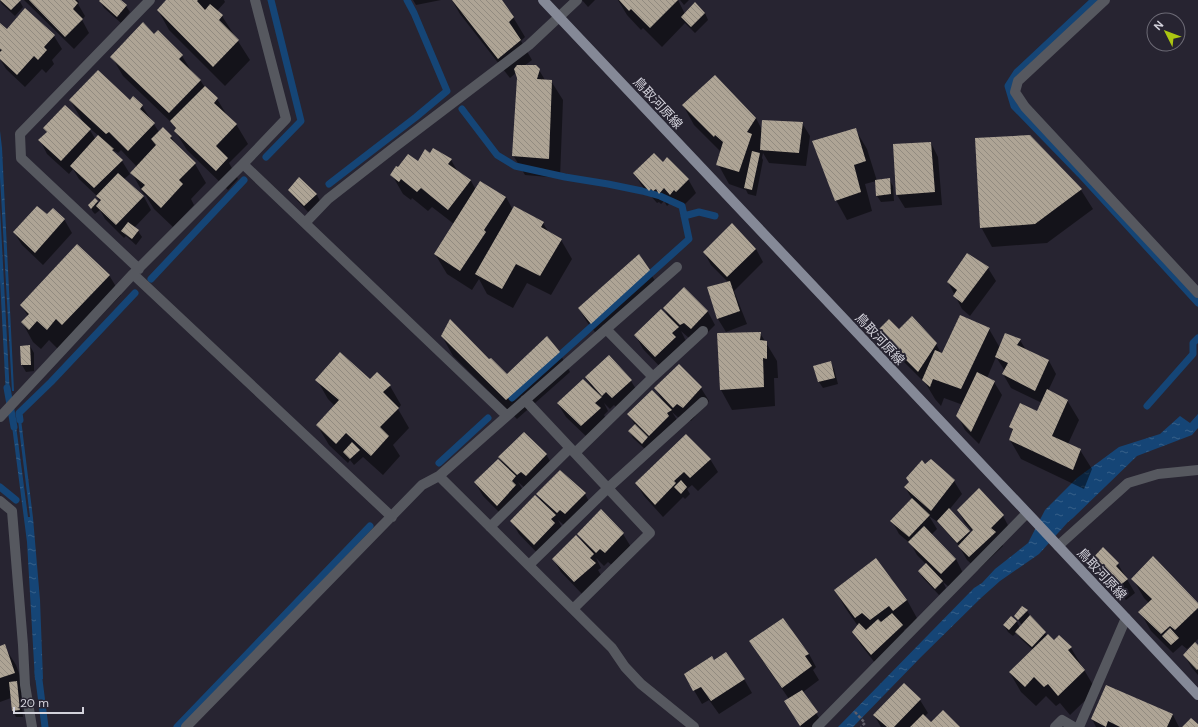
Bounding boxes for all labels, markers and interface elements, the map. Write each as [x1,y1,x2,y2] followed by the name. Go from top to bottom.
[1146,12,1186,52] north arrow
[1151,18,1166,33] text: N
[630,73,686,133] street label: 鳥取河原線
[852,309,908,369] street label: 鳥取河原線
[1074,544,1130,604] street label: 鳥取河原線
[14,689,83,715] scale bar
[20,695,49,711] text: 20 m

